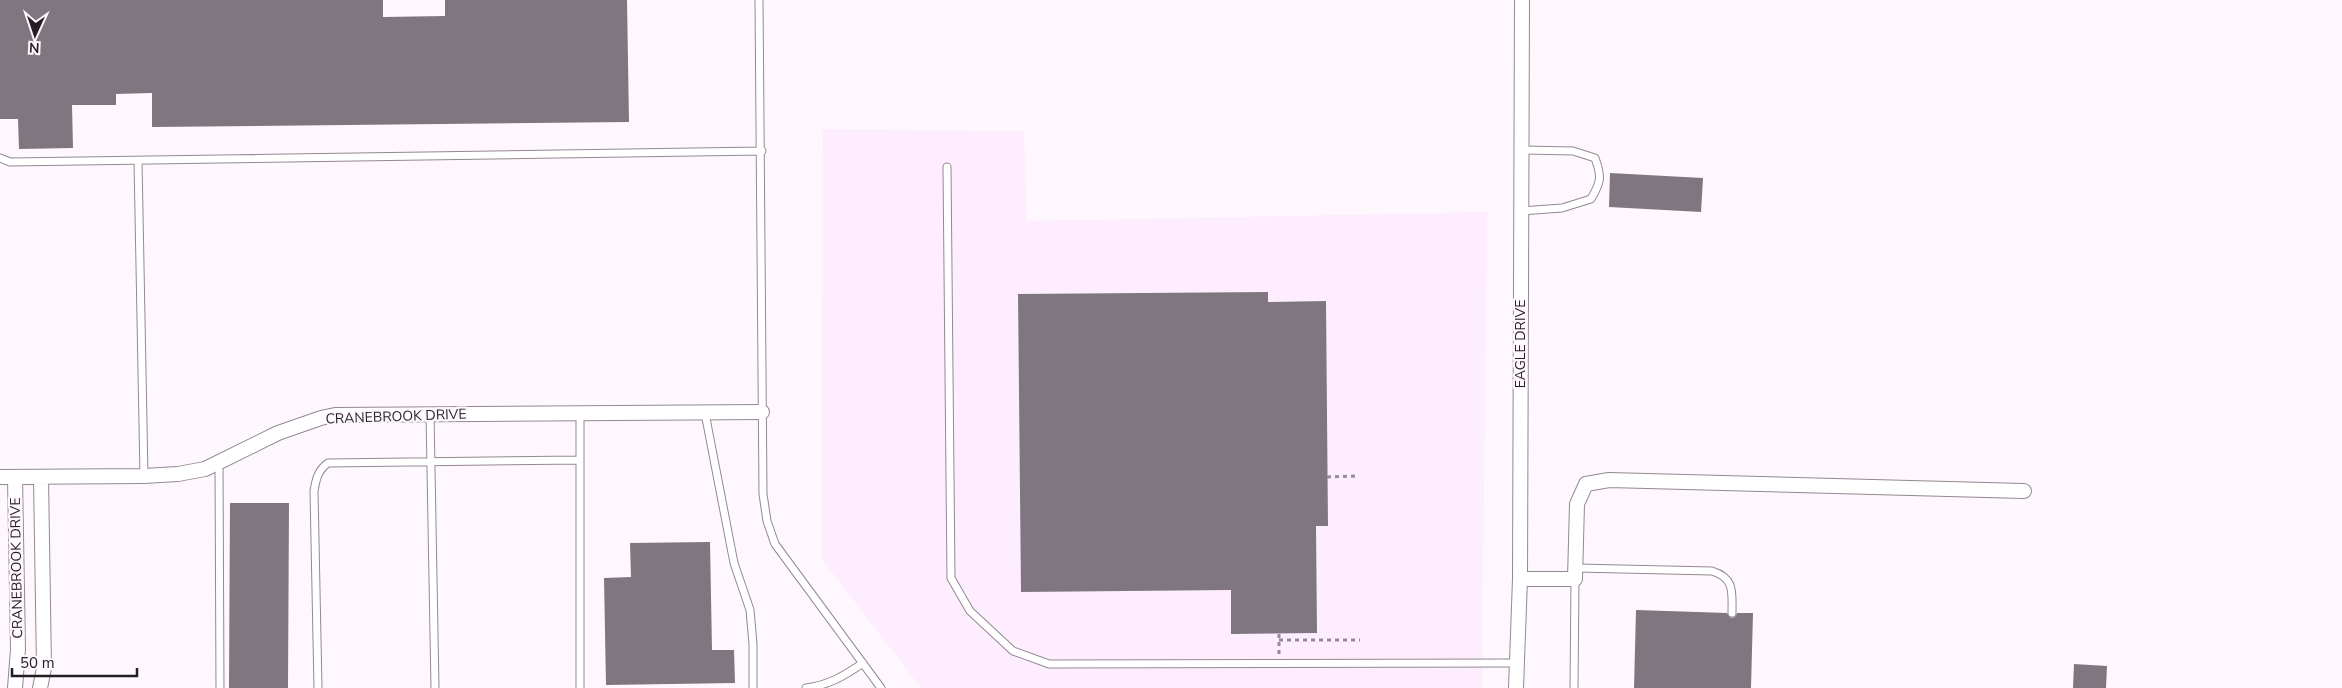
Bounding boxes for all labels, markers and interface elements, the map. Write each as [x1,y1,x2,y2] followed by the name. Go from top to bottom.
[10,10,60,60] north arrow
[29,38,40,57] text: N
[1511,300,1530,388] street label: EAGLE DRIVE
[325,405,467,428] street label: CRANEBROOK DRIVE
[6,497,27,639] street label: CRANEBROOK DRIVE
[12,646,138,678] scale bar
[20,653,55,673] text: 50 m

